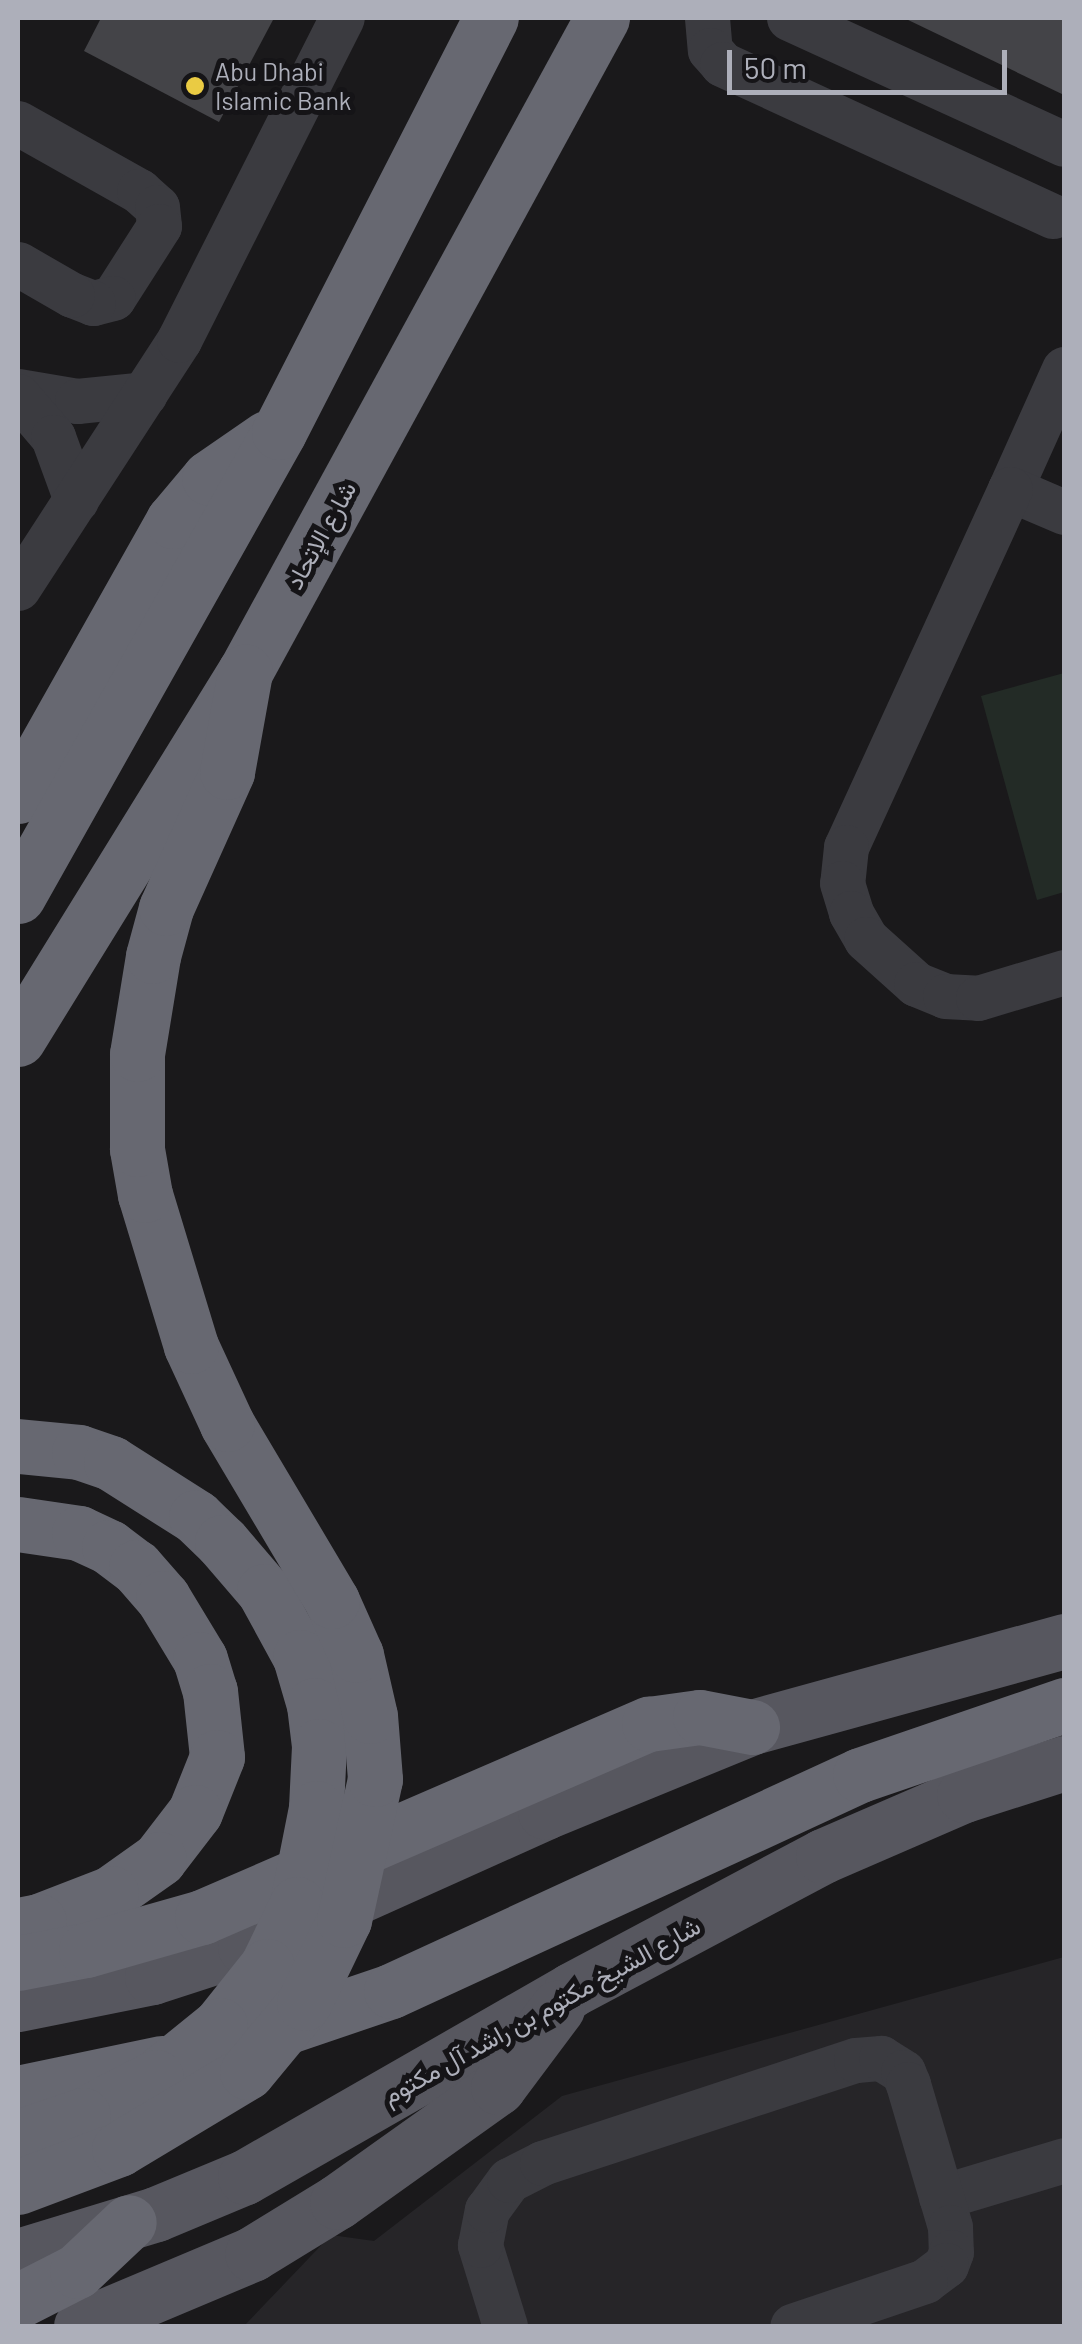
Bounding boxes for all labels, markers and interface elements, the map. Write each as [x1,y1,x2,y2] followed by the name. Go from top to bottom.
[732,30,1012,92] scale bar
[744,49,807,85] text: 50 m
[215,57,351,116] place label: Abu Dhabi Islamic Bank
[184,75,206,97] marker: Abu Dhabi Islamic Bank
[278,476,362,594] street label: شارع الإتحاد
[377,1910,705,2110] street label: شارع الشيخ مكتوم بن راشد آل مكتوم

